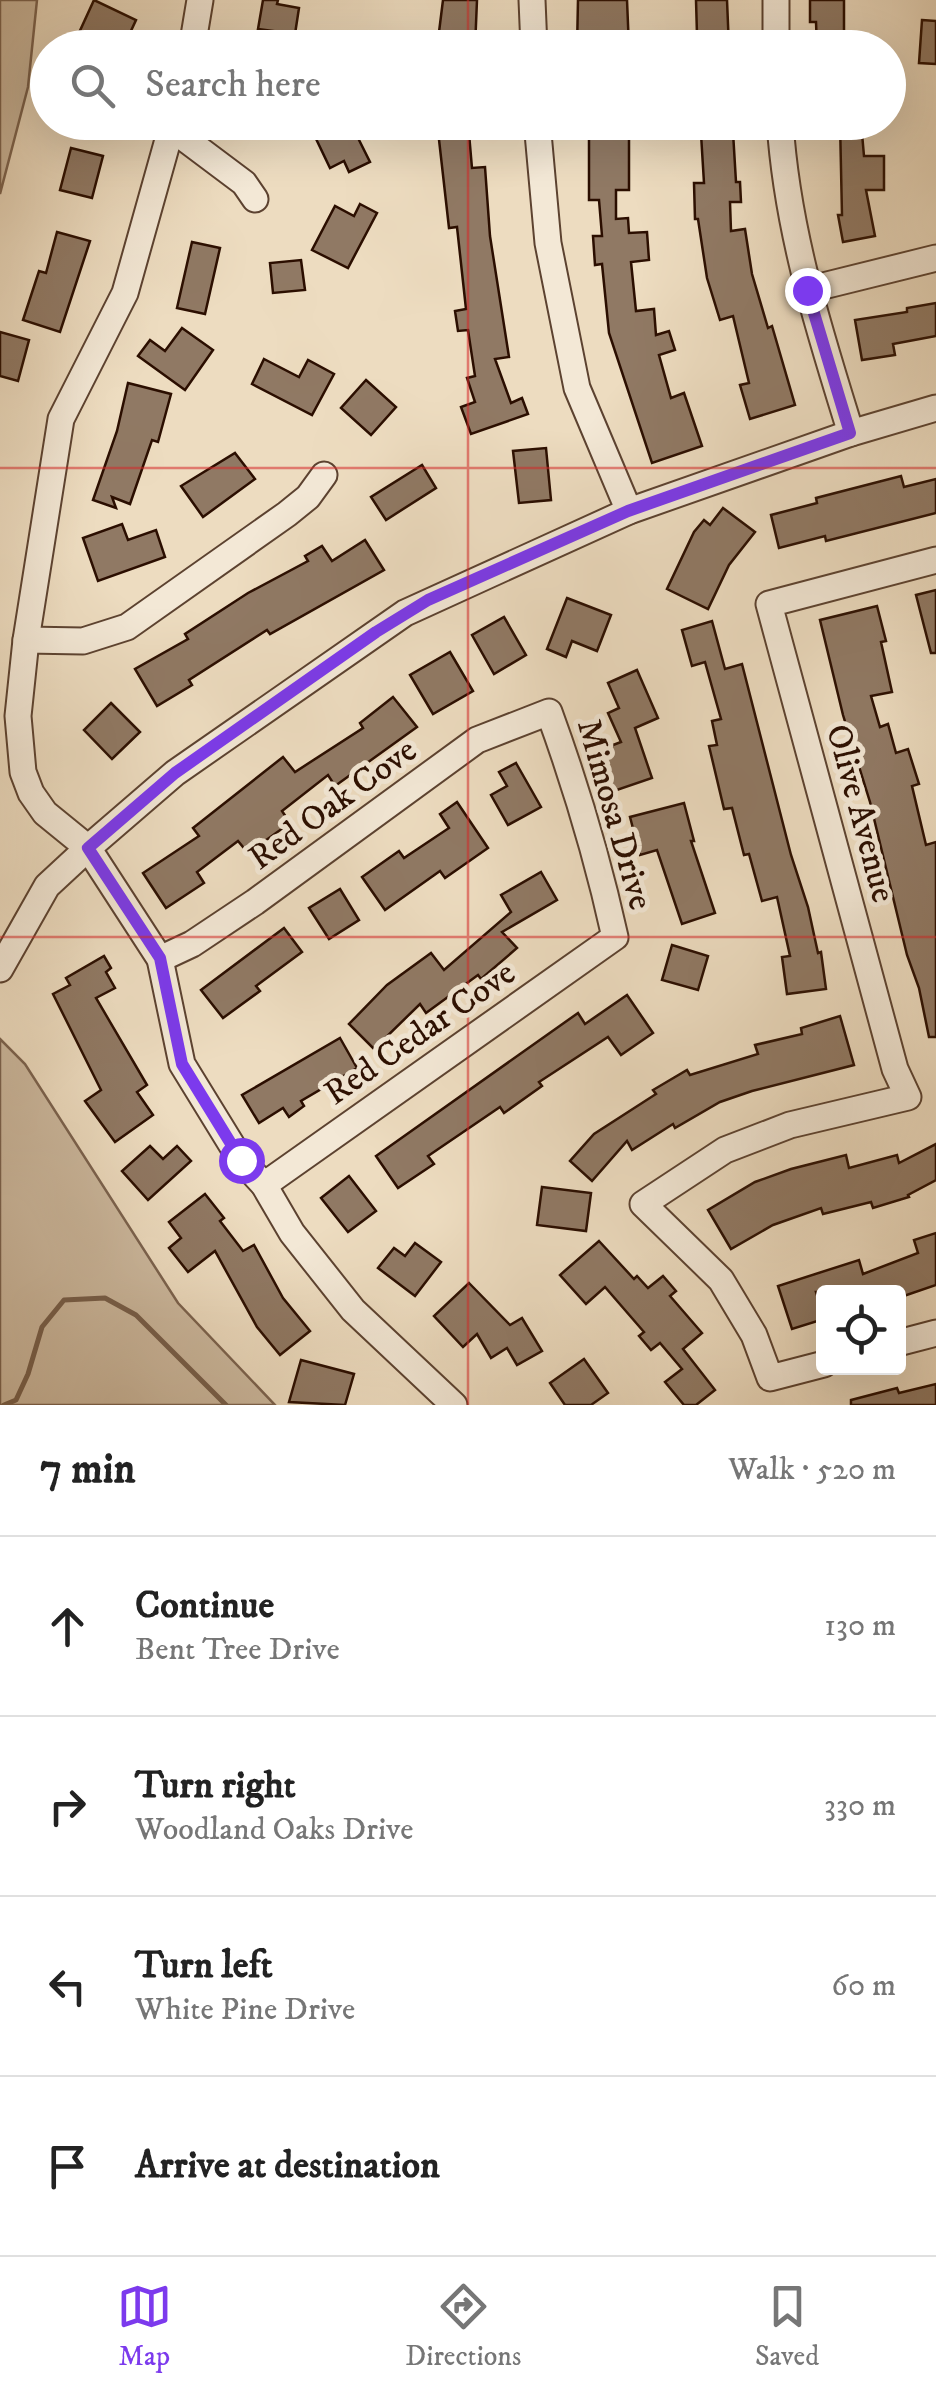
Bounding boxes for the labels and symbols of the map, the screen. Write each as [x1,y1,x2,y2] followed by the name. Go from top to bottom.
[785,268,831,314] route end
[566,714,662,915] street label: Mimosa Drive
[815,720,905,907] street label: Olive Avenue
[240,729,426,880] street label: Red Oak Cove
[316,952,524,1116] street label: Red Cedar Cove
[219,1138,265,1184] route start

